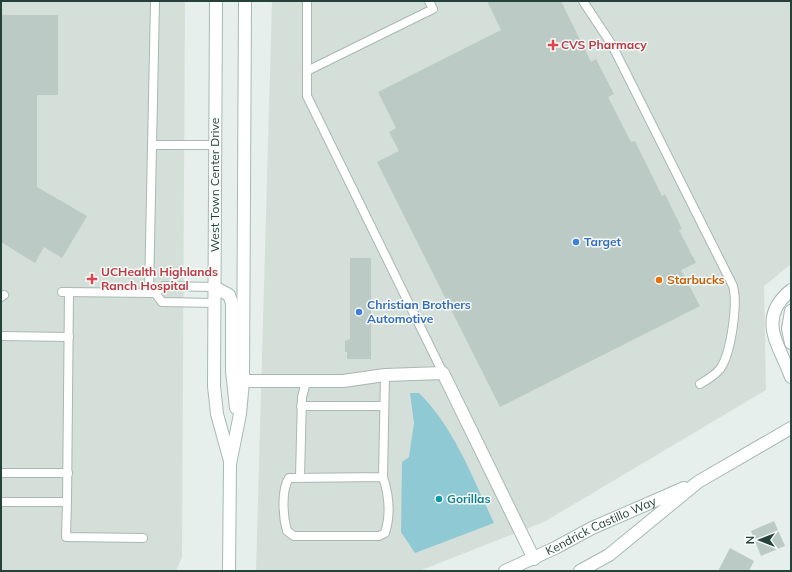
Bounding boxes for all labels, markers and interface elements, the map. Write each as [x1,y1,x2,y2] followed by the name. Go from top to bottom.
[561,37,647,52] place label: CVS Pharmacy
[548,40,558,50] marker: CVS Pharmacy
[207,118,222,252] street label: West Town Center Drive
[584,234,622,249] place label: Target
[571,237,581,247] marker: Target
[101,264,218,293] place label: UCHealth Highlands Ranch Hospital
[667,272,725,287] place label: Starbucks
[86,273,98,285] marker: UCHealth Highlands Ranch Hospital
[654,275,664,285] marker: Starbucks
[367,297,471,326] place label: Christian Brothers Automotive
[354,307,364,317] marker: Christian Brothers Automotive
[447,491,491,506] place label: Gorillas
[543,493,659,558] street label: Kendrick Castillo Way
[434,494,444,504] marker: Gorillas
[740,520,780,560] north arrow
[743,536,757,544] text: N

